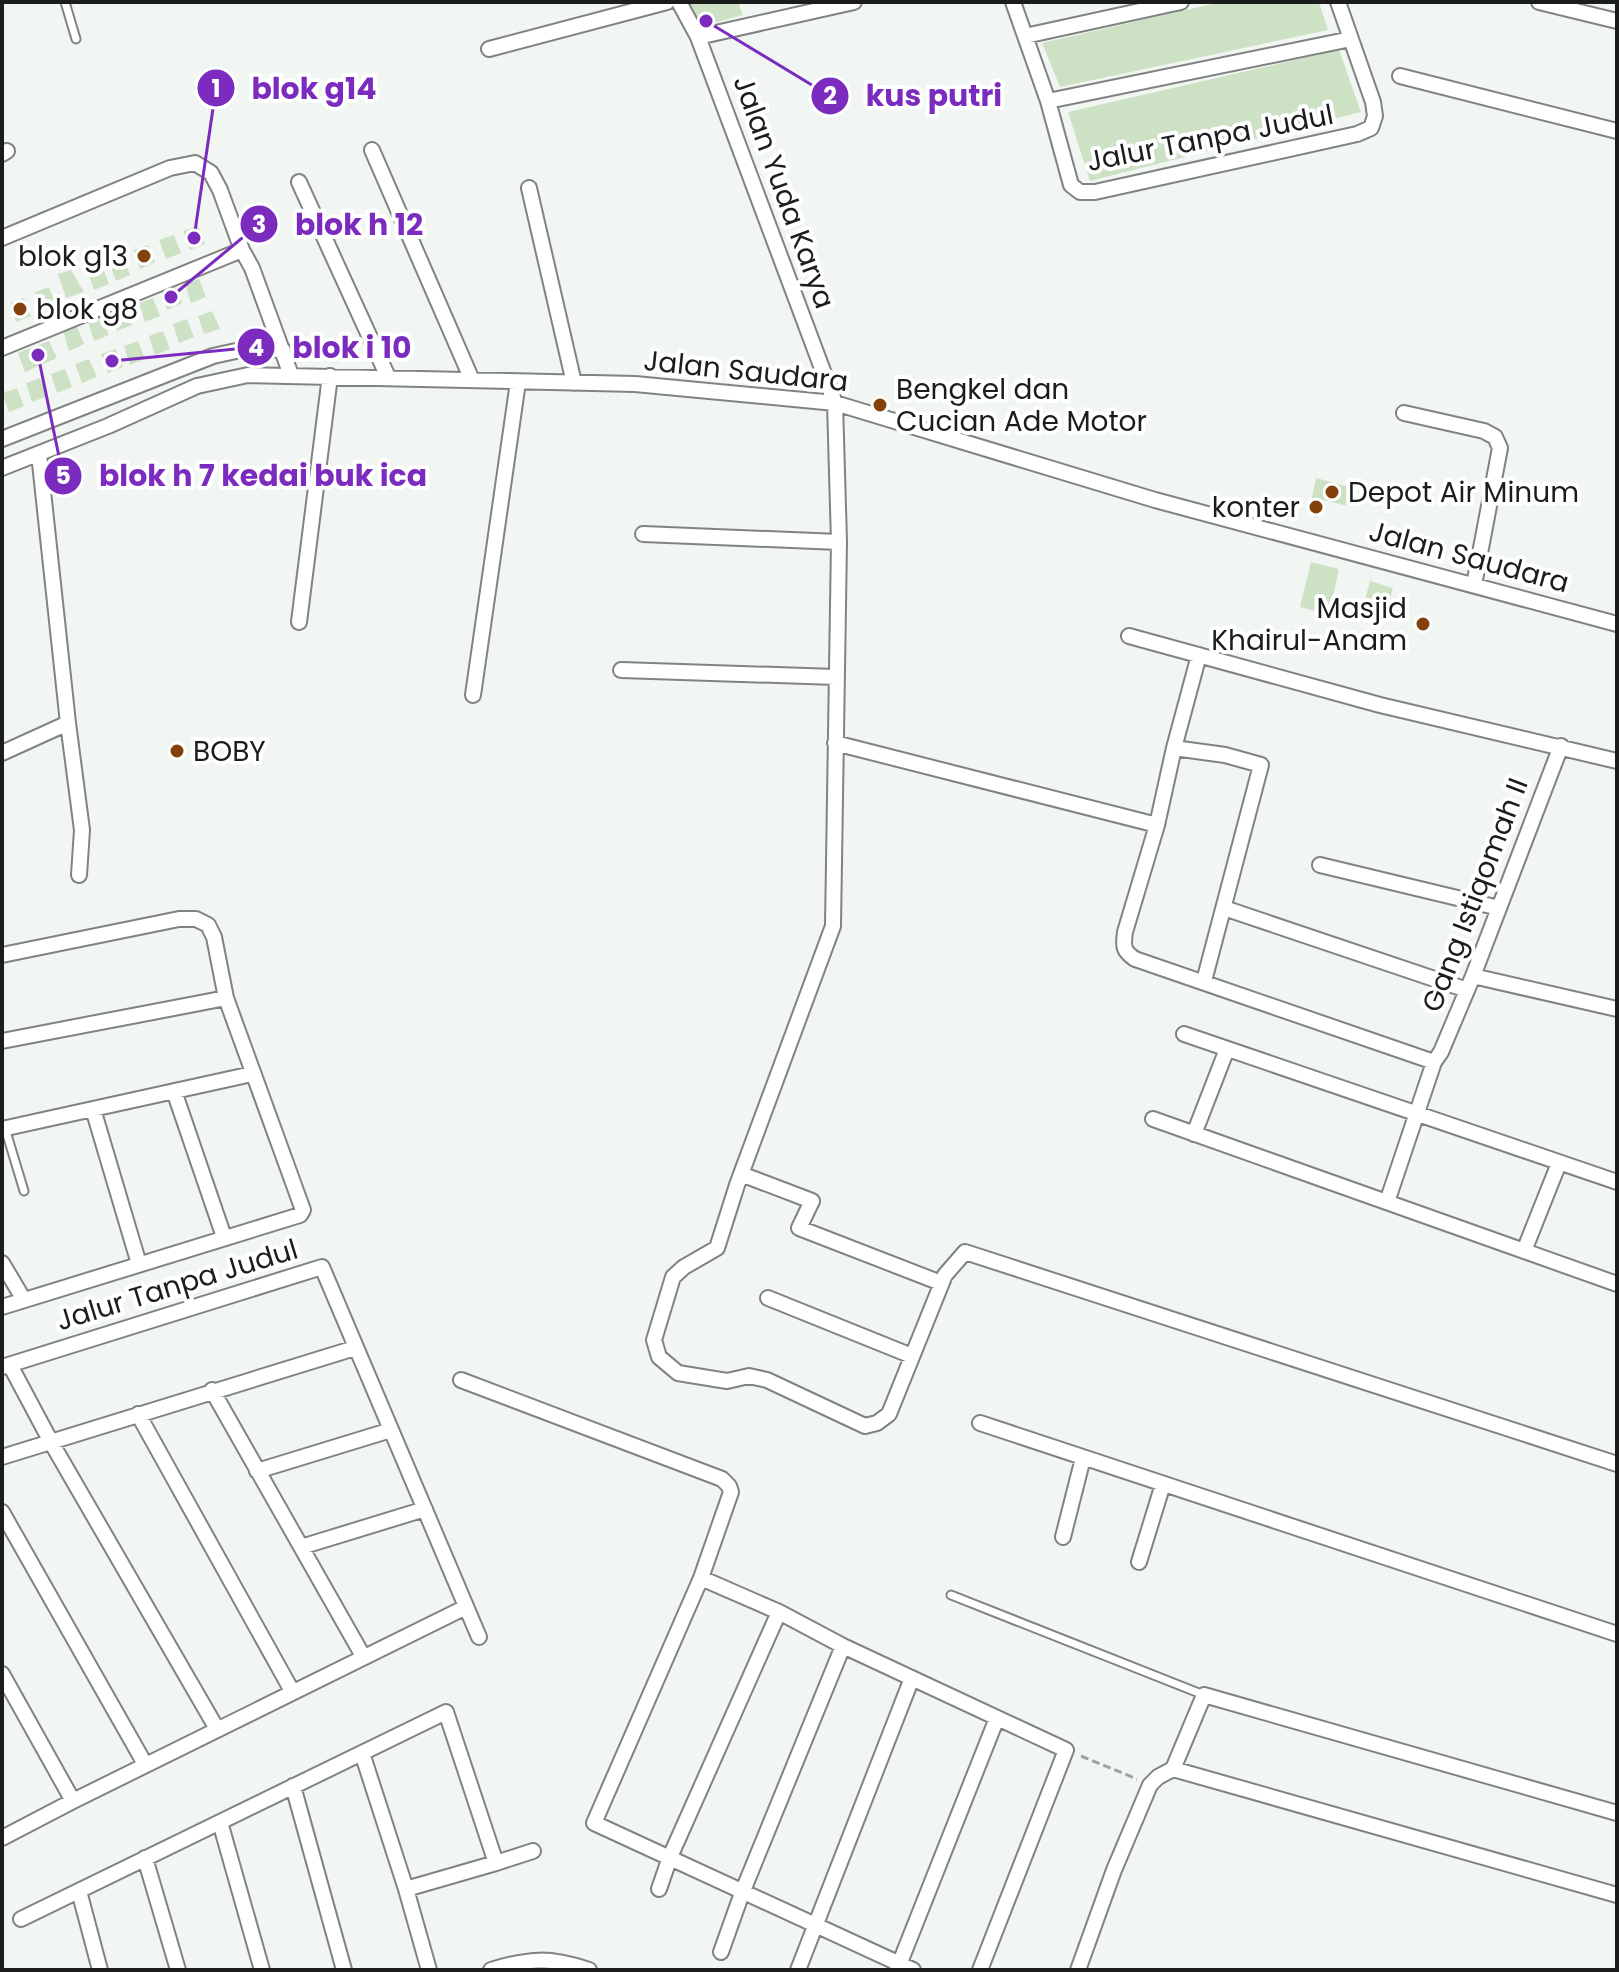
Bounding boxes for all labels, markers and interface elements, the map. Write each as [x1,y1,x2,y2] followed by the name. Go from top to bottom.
[196,61,393,115] callout: blok g14
[251,67,377,110] text: blok g14
[810,69,1018,123] callout: kus putri
[724,70,844,314] street label: Jalan Yuda Karya
[211,72,221,105] text: 1
[866,74,1002,117] text: kus putri
[823,79,837,112] text: 2
[1083,95,1337,181] street label: Jalur Tanpa Judul
[239,197,439,251] callout: blok h 12
[295,203,423,246] text: blok h 12
[252,208,266,241] text: 3
[18,237,128,276] place label: blok g13
[135,247,153,265] marker: blok g13
[36,290,138,329] place label: blok g8
[11,300,29,318] marker: blok g8
[236,320,428,374] callout: blok i 10
[292,326,412,369] text: blok i 10
[248,331,264,364] text: 4
[642,341,850,401] street label: Jalan Saudara
[896,370,1147,441] place label: Bengkel dan Cucian Ade Motor
[871,396,889,414] marker: Bengkel dan Cucian Ade Motor
[43,449,443,503] callout: blok h 7 kedai buk ica
[99,454,427,497] text: blok h 7 kedai buk ica
[55,459,71,492] text: 5
[1348,473,1579,512] place label: Depot Air Minum
[1323,483,1341,501] marker: Depot Air Minum
[1212,488,1300,527] place label: konter
[1307,498,1325,516] marker: konter
[1365,512,1573,602] street label: Jalan Saudara
[1211,589,1407,660] place label: Masjid Khairul-Anam
[1414,615,1432,633] marker: Masjid Khairul-Anam
[193,732,266,771] place label: BOBY
[168,742,186,760] marker: BOBY
[1412,773,1538,1017] street label: Gang Istiqomah II
[52,1230,302,1340] street label: Jalur Tanpa Judul

